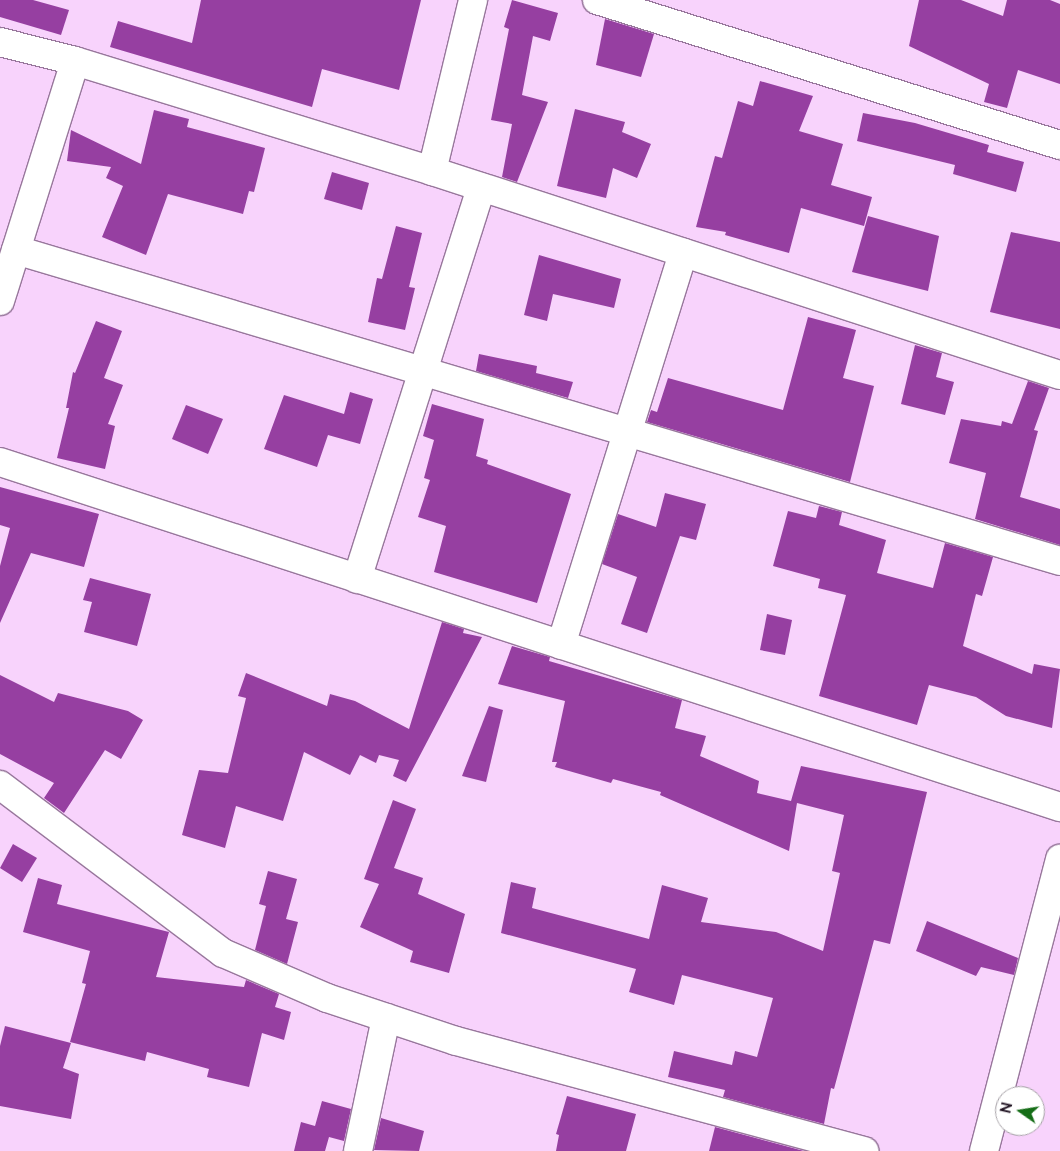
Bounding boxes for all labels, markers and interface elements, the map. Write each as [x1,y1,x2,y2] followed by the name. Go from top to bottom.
[995,1086,1045,1136] north arrow
[997,1101,1015,1115] text: N

